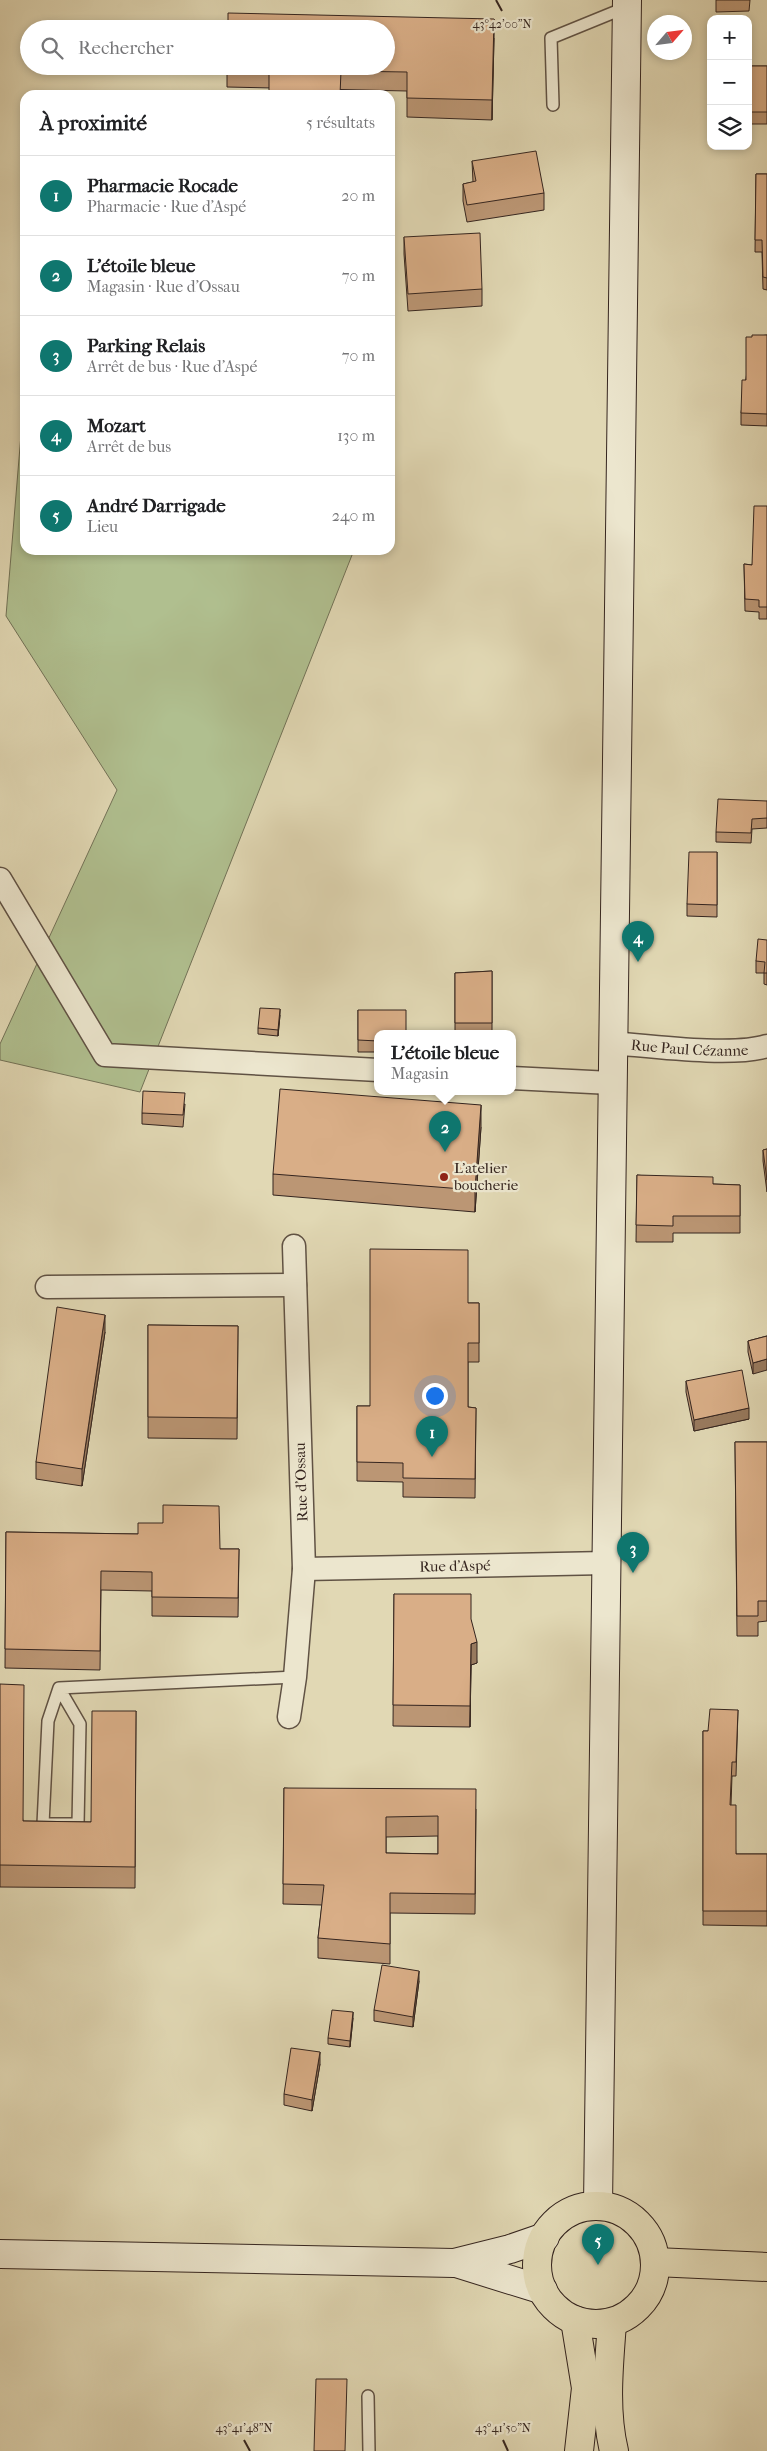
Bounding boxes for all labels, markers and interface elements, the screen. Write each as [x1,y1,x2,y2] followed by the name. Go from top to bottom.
[647,15,692,60] north arrow
[707,15,752,150] map controls
[707,15,752,60] button: +
[472,17,532,31] text: 43°42'00"N
[20,20,395,75] search box
[38,34,66,62] icon: search
[78,37,174,59] text: Rechercher
[707,60,752,105] button: −
[707,105,752,150] button: layers
[40,111,147,135] text: À proximité
[306,113,375,132] text: 5 résultats
[87,175,238,197] text: Pharmacie Rocade
[53,186,59,205] text: 1
[341,186,375,205] text: 20 m
[87,197,246,216] text: Pharmacie · Rue d'Aspé
[87,255,195,277] text: L'étoile bleue
[52,266,60,285] text: 2
[342,266,375,285] text: 70 m
[87,277,240,296] text: Magasin · Rue d'Ossau
[87,335,205,357] text: Parking Relais
[53,346,59,365] text: 3
[342,346,375,365] text: 70 m
[87,357,257,376] text: Arrêt de bus · Rue d'Aspé
[87,415,146,437] text: Mozart
[51,426,61,445] text: 4
[337,426,375,445] text: 130 m
[87,437,171,456] text: Arrêt de bus
[87,495,226,517] text: André Darrigade
[53,506,59,525] text: 5
[332,506,375,525] text: 240 m
[87,517,118,536] text: Lieu
[622,921,654,962] pin: 4
[374,1030,516,1095] popup
[630,1036,750,1060] street label: Rue Paul Cézanne
[391,1042,499,1064] text: L'étoile bleue
[391,1064,449,1083] text: Magasin
[429,1111,461,1152] pin: 2
[453,1159,519,1194] place label: L'atelier boucherie
[438,1171,450,1183] marker: L'atelier boucherie
[422,1383,448,1409] your location
[416,1416,448,1457] pin: 1
[291,1442,311,1522] street label: Rue d'Ossau
[617,1532,649,1573] pin: 3
[419,1556,491,1576] street label: Rue d'Aspé
[582,2224,614,2265] pin: 5
[215,2421,273,2435] text: 43°41'48"N
[475,2421,531,2435] text: 43°41'50"N

